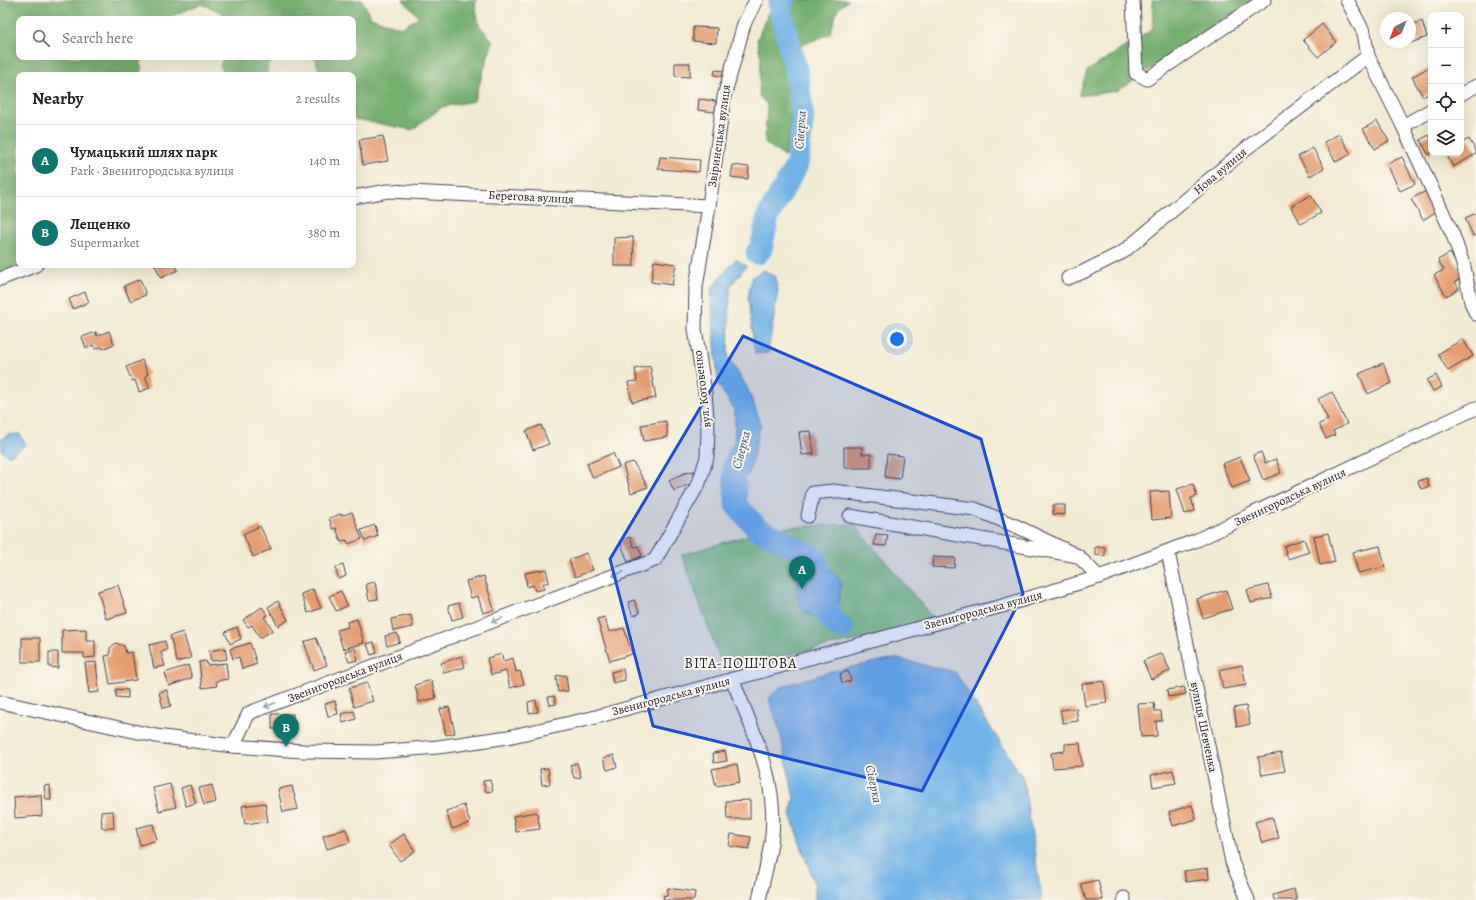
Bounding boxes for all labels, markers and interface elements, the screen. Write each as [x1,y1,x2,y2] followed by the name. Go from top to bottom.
[1380,12,1416,48] north arrow
[1428,12,1464,156] map controls
[1428,12,1464,48] button: +
[16,16,356,60] search box
[30,27,52,49] icon: search
[62,28,133,48] text: Search here
[1428,48,1464,84] button: −
[704,83,734,188] street label: Звіринецька вулиця
[1428,84,1464,120] button: locate
[32,87,83,110] text: Nearby
[296,90,340,107] text: 2 results
[790,110,810,150] water label: Сіверка
[1428,120,1464,156] button: layers
[70,142,218,162] text: Чумацький шлях парк
[1190,144,1250,198] street label: Нова вулиця
[41,152,49,169] text: A
[309,152,340,169] text: 140 m
[70,162,234,179] text: Park · Звенигородська вулиця
[488,187,574,207] street label: Берегова вулиця
[70,214,130,234] text: Лещенко
[41,224,49,241] text: B
[308,224,340,241] text: 380 m
[70,234,140,251] text: Supermarket
[887,329,907,349] your location
[689,349,715,429] street label: вул. Котовенко
[728,429,754,471] water label: Сіверка
[1231,464,1349,530] street label: Звенигородська вулиця
[789,556,815,589] pin: A
[613,570,625,578] one-way arrow
[922,586,1044,633] street label: Звенигородська вулиця
[491,616,503,624] one-way arrow
[285,648,405,706] street label: Звенигородська вулиця
[685,654,797,673] district label: ВІТА-ПОШТОВА
[610,672,732,719] street label: Звенигородська вулиця
[1187,680,1222,774] street label: вулиця Шевченка
[265,701,277,709] one-way arrow
[273,714,299,747] pin: B
[862,763,886,805] water label: Сіверка

